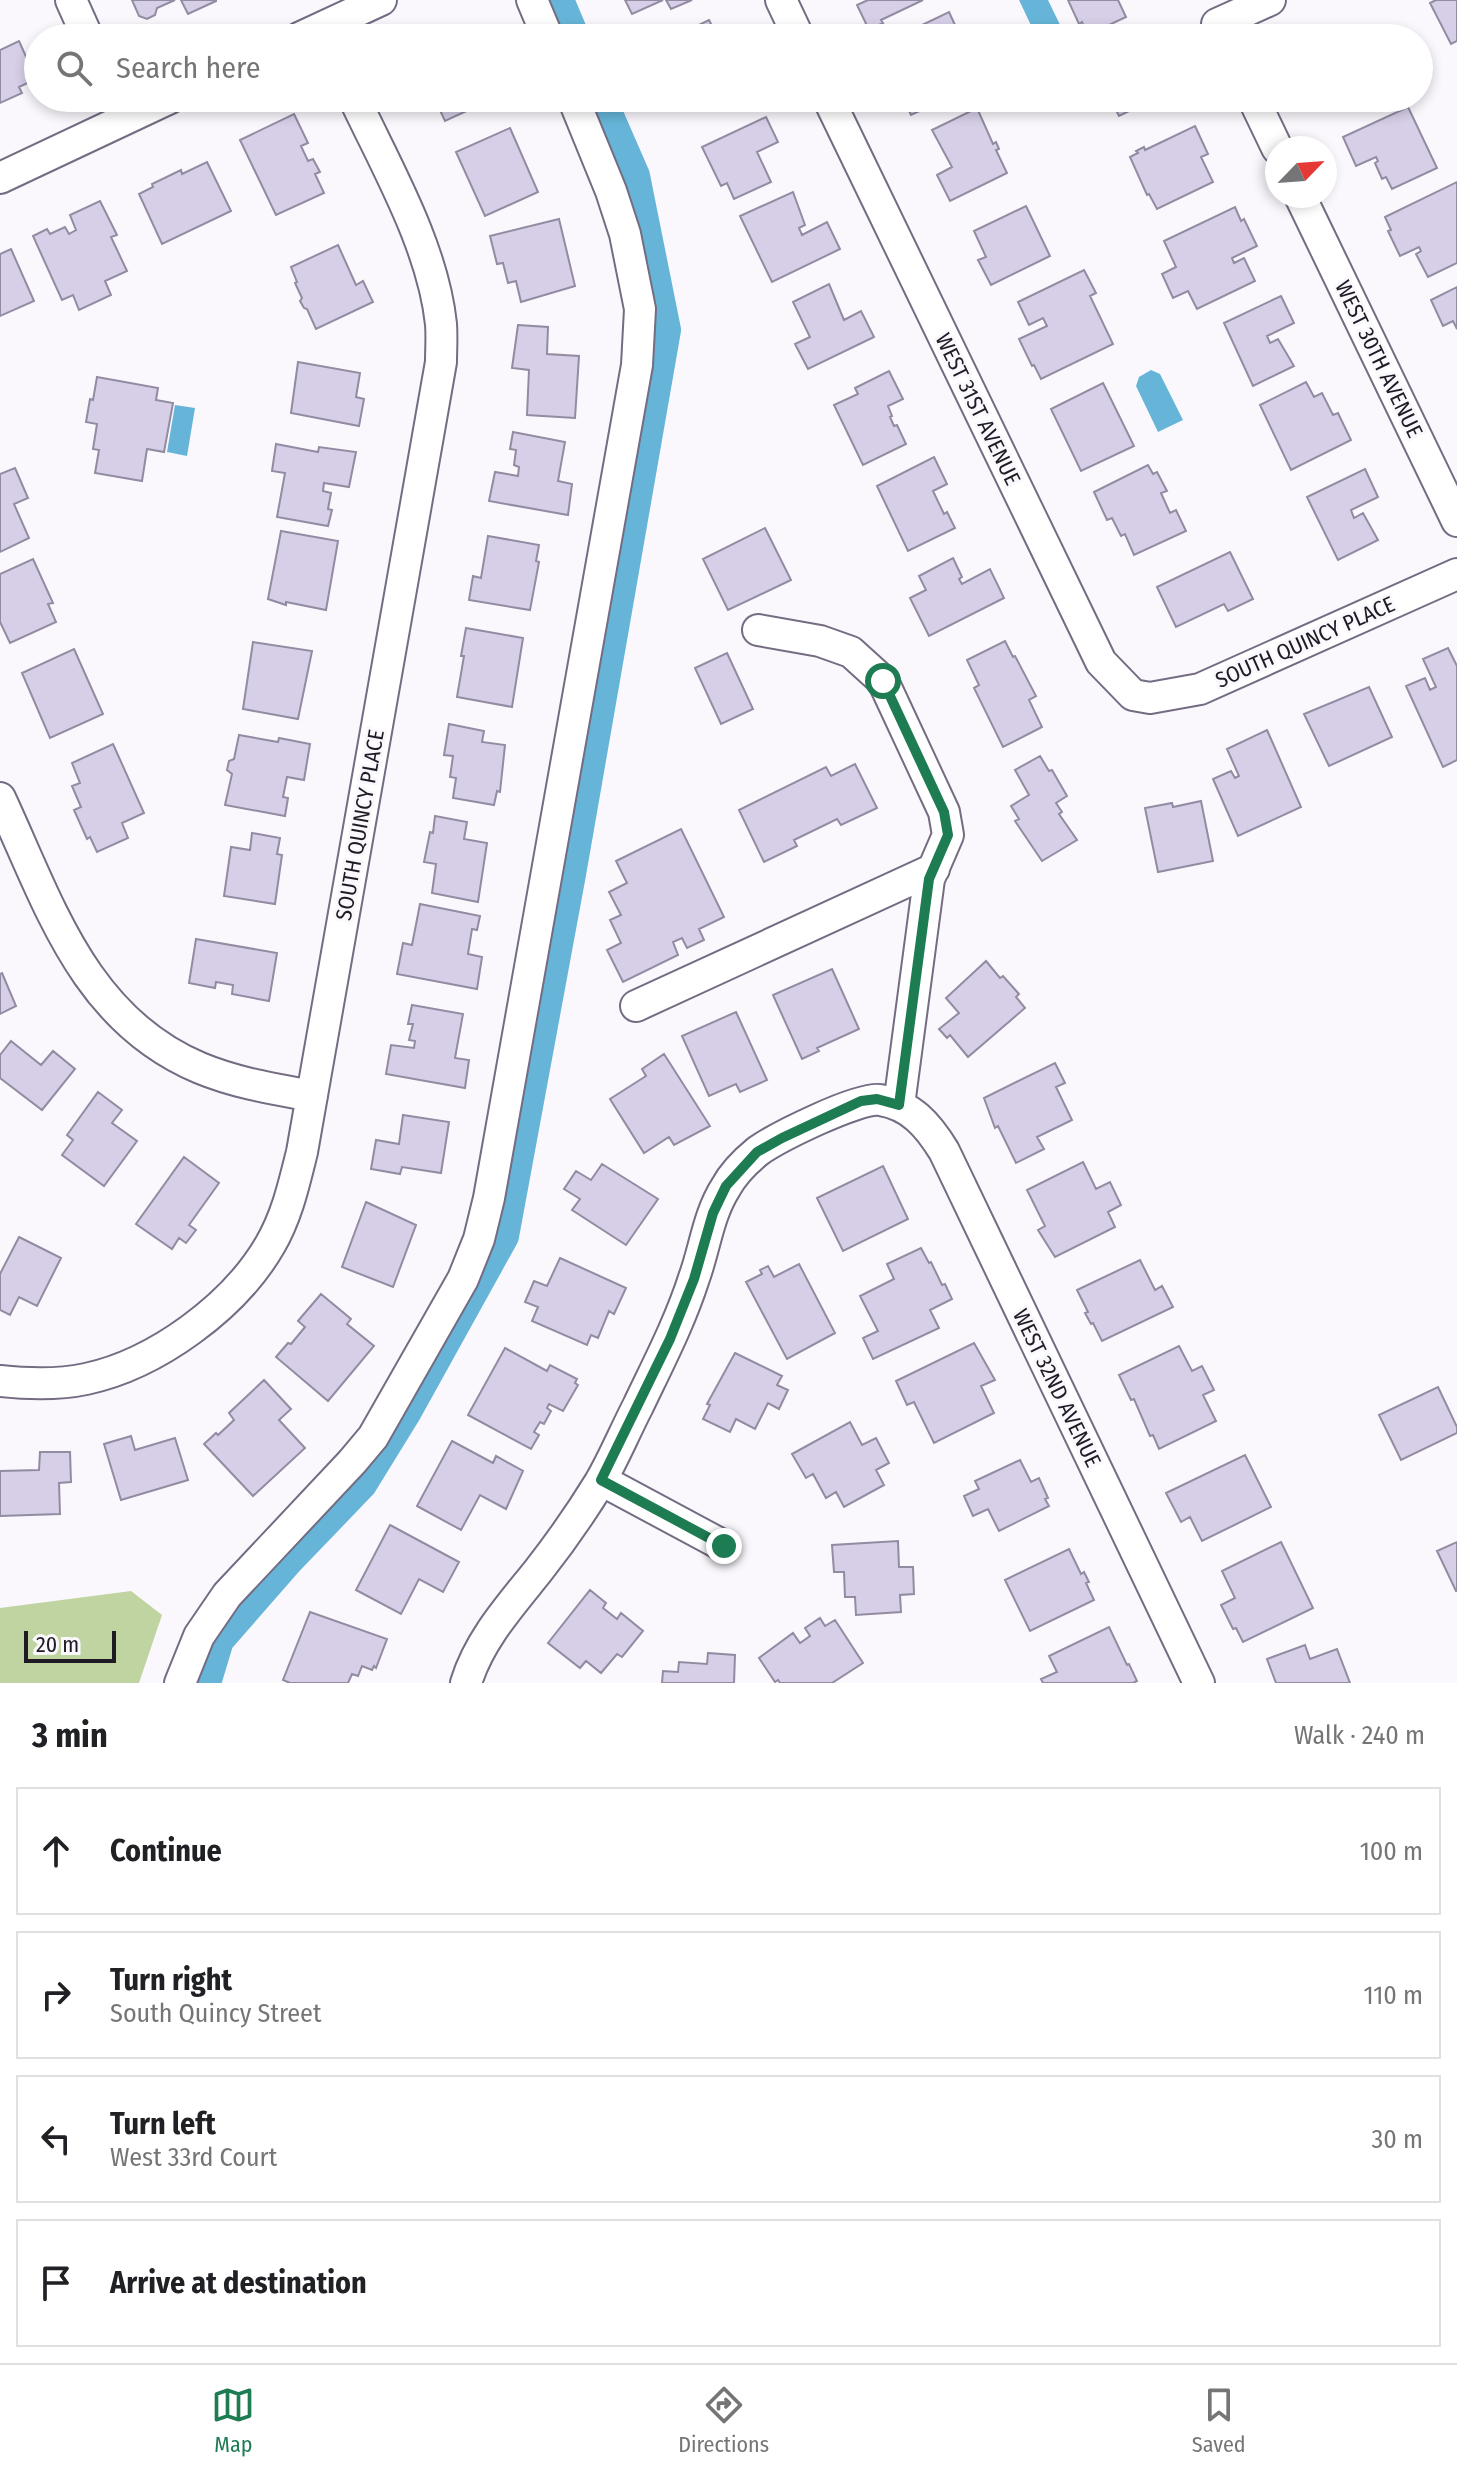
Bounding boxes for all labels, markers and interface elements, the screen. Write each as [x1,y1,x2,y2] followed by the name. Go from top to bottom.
[24,24,1433,112] search box
[52,46,96,90] icon: search
[116,50,261,86] text: Search here
[1265,136,1337,208] north arrow
[1329,276,1429,442] street label: WEST 30TH AVENUE
[930,329,1026,489] street label: WEST 31ST AVENUE
[1211,590,1399,694] street label: SOUTH QUINCY PLACE
[865,663,901,699] route start
[330,727,390,923] street label: SOUTH QUINCY PLACE
[1007,1305,1107,1471] street label: WEST 32ND AVENUE
[706,1528,742,1564] route end
[24,1627,116,1663] scale bar
[36,1631,79,1658] text: 20 m
[32,1715,108,1756] text: 3 min
[1294,1720,1425,1751] text: Walk · 240 m
[34,1829,78,1873] icon: ahead
[110,1833,222,1869] text: Continue
[1360,1836,1423,1867] text: 100 m
[110,1962,232,1998] text: Turn right
[34,1973,78,2017] icon: right
[1363,1980,1423,2011] text: 110 m
[110,1998,321,2029] text: South Quincy Street
[110,2106,216,2142] text: Turn left
[34,2117,78,2161] icon: left
[1372,2124,1423,2155] text: 30 m
[110,2142,277,2173] text: West 33rd Court
[34,2261,78,2305] icon: arrive
[110,2265,367,2301] text: Arrive at destination
[211,2383,255,2458] tab: Map
[678,2383,769,2458] tab: Directions
[1192,2383,1246,2458] tab: Saved

